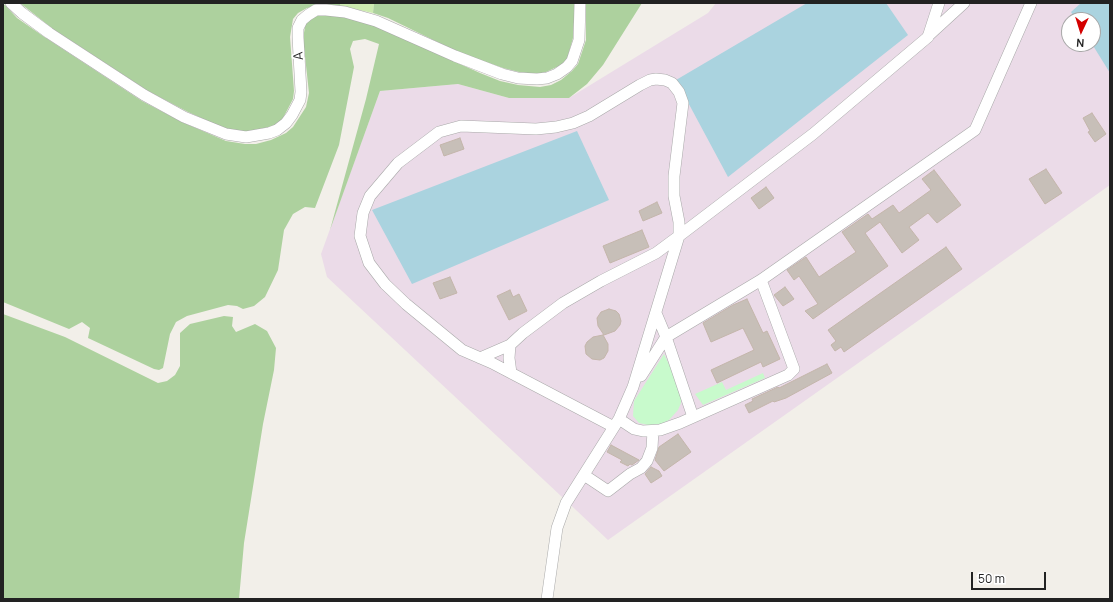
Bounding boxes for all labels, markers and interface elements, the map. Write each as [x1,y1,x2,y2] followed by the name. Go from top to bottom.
[1061,12,1101,52] north arrow
[1076,36,1085,51] text: N
[291,51,307,61] street label: A
[973,564,1048,590] scale bar
[978,570,1005,587] text: 50 m

